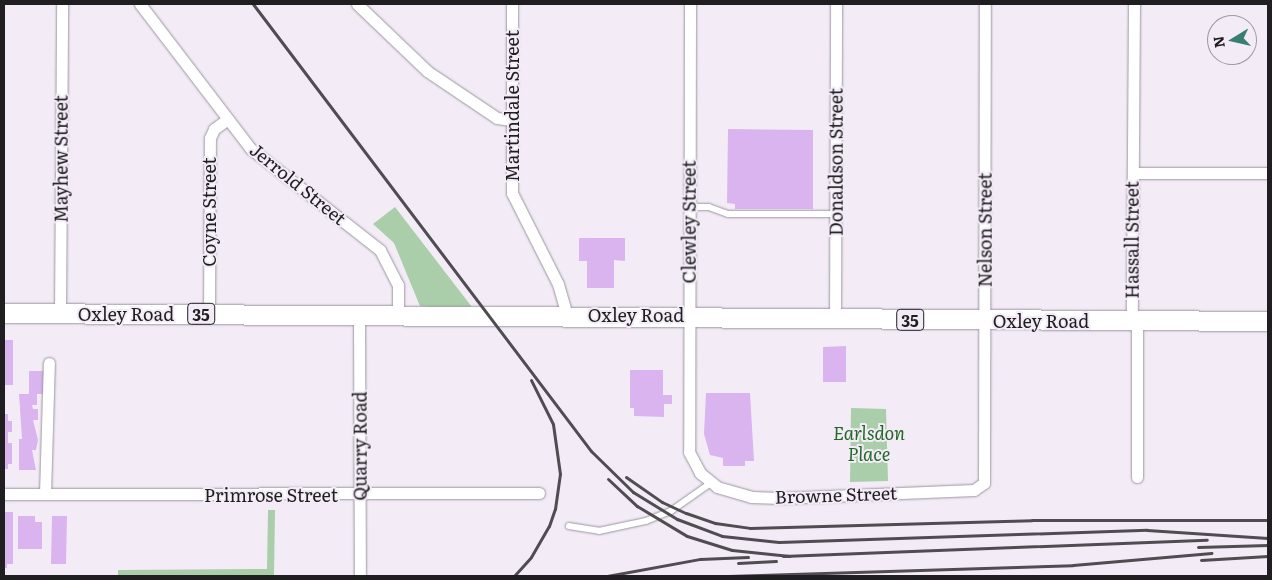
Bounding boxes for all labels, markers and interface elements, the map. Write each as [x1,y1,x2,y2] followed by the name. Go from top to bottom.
[1207,15,1257,65] north arrow
[501,30,523,182] street label: Martindale Street
[1207,35,1229,50] text: N
[825,88,847,236] street label: Donaldson Street
[50,95,72,223] street label: Mayhew Street
[246,139,350,229] street label: Jerrold Street
[198,157,220,267] street label: Coyne Street
[678,161,700,283] street label: Clewley Street
[974,173,996,287] street label: Nelson Street
[1121,181,1143,299] street label: Hassall Street
[186,300,216,328] road number: 35
[78,303,174,325] street label: Oxley Road
[588,304,684,326] street label: Oxley Road
[895,306,925,334] road number: 35
[993,310,1089,332] street label: Oxley Road
[349,391,371,501] street label: Quarry Road
[833,423,905,466] park label: Earlsdon Place
[775,482,897,508] street label: Browne Street
[204,484,338,506] street label: Primrose Street

